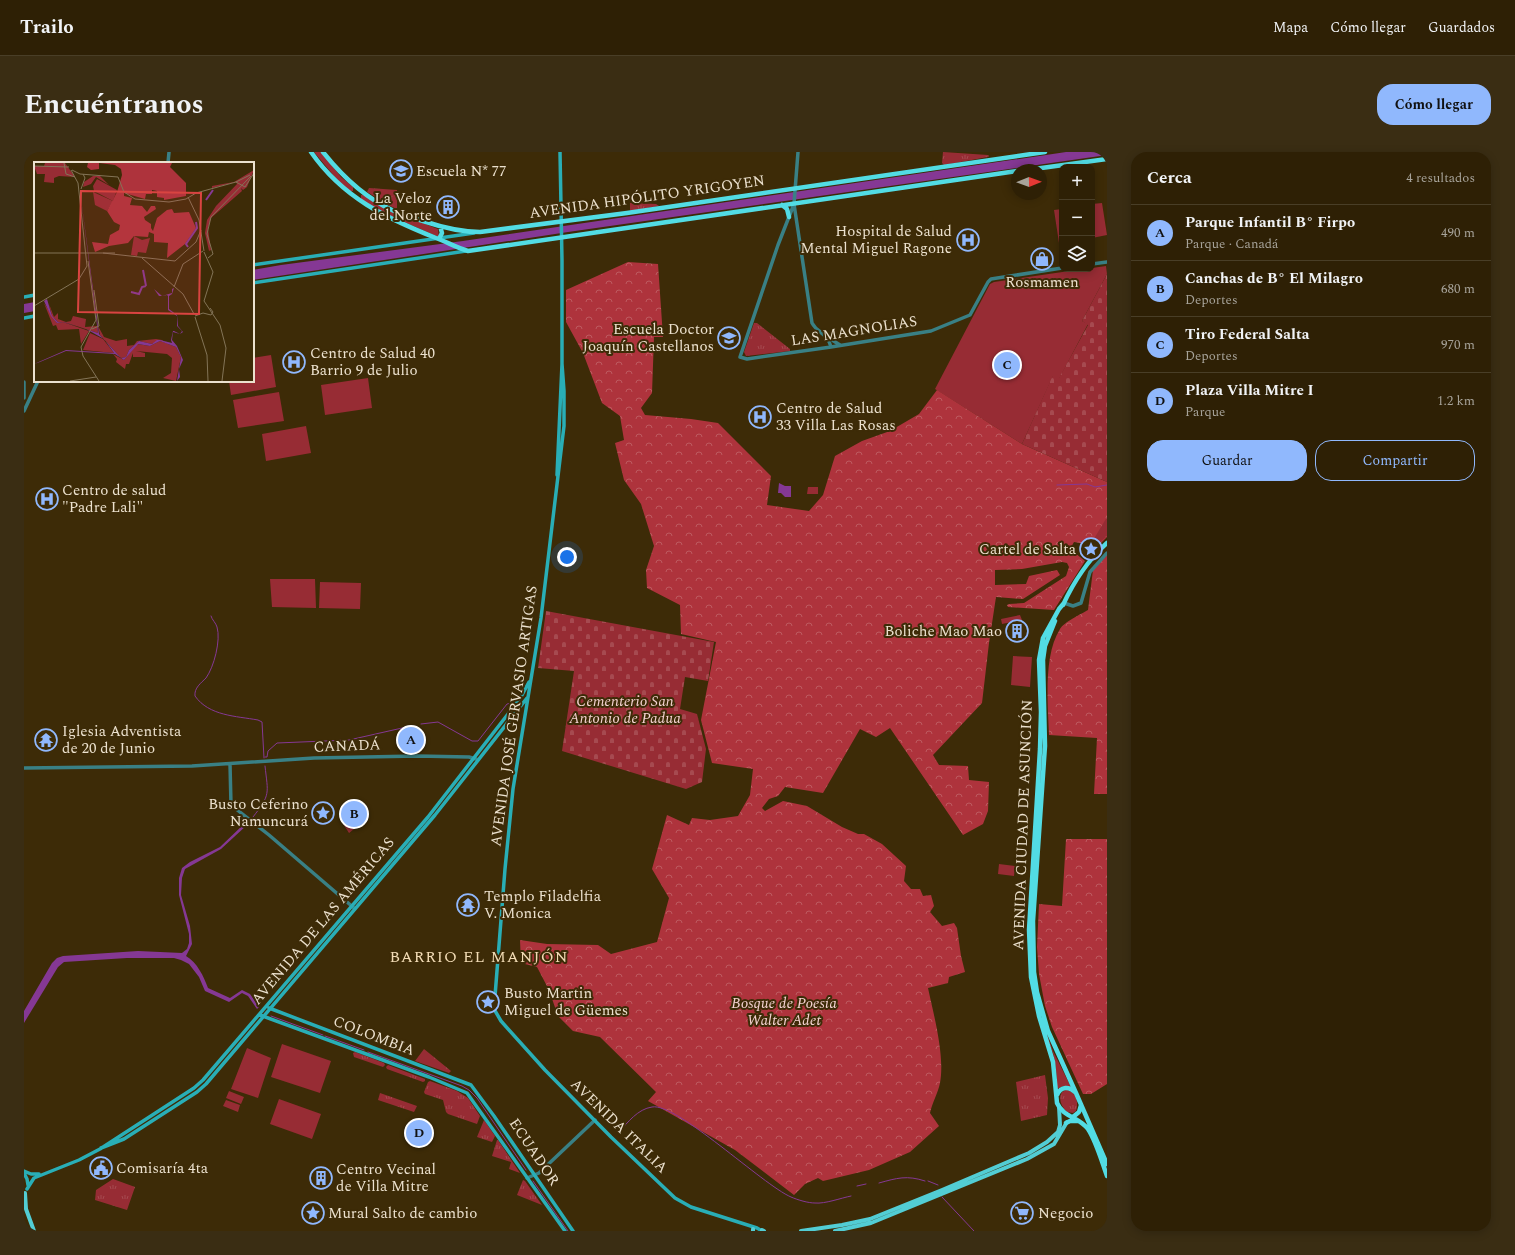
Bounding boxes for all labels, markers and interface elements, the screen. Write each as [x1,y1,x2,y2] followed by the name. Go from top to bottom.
[20,13,74,42] text: Trailo
[1273,17,1308,38] text: Mapa
[1330,17,1406,38] text: Cómo llegar
[1428,17,1495,38] text: Guardados
[24,83,204,126] text: Encuéntranos
[1377,84,1491,125] button: Cómo llegar
[388,158,414,184] school or university icon: Escuela N* 77
[416,160,507,183] place label: Escuela N* 77
[34,162,254,382] inset map
[1011,164,1047,200] north arrow
[1059,164,1095,272] map controls
[1059,164,1095,200] button: +
[1147,165,1192,191] text: Cerca
[1406,168,1475,188] text: 4 resultados
[528,169,766,225] street label: AVENIDA HIPÓLITO YRIGOYEN
[370,187,432,227] place label: La Veloz del Norte
[435,194,461,220] building icon: La Veloz del Norte
[1059,200,1095,236] button: −
[1185,211,1355,234] text: Parque Infantil B° Firpo
[800,220,952,260] place label: Hospital de Salud Mental Miguel Ragone
[1155,223,1165,243] text: A
[1441,223,1475,243] text: 490 m
[955,227,981,253] hospital icon: Hospital de Salud Mental Miguel Ragone
[1185,234,1278,254] text: Parque · Canadá
[1059,236,1095,272] button: layers
[1029,246,1055,272] shop icon: Rosmamen
[1185,267,1363,290] text: Canchas de B° El Milagro
[1005,271,1079,294] place label: Rosmamen
[1155,279,1165,299] text: B
[1441,279,1475,299] text: 680 m
[1185,290,1238,310] text: Deportes
[789,310,919,352] street label: LAS MAGNOLIAS
[582,318,714,358] place label: Escuela Doctor Joaquín Castellanos
[1185,323,1309,346] text: Tiro Federal Salta
[716,325,742,351] school or university icon: Escuela Doctor Joaquín Castellanos
[1155,335,1165,355] text: C
[1441,335,1475,355] text: 970 m
[310,342,435,382] place label: Centro de Salud 40 Barrio 9 de Julio
[1185,346,1238,366] text: Deportes
[281,349,307,375] hospital icon: Centro de Salud 40 Barrio 9 de Julio
[994,350,1020,380] pin: C
[1185,379,1314,402] text: Plaza Villa Mitre I
[1155,391,1165,411] text: D
[1437,391,1475,411] text: 1.2 km
[776,397,896,437] place label: Centro de Salud 33 Villa Las Rosas
[1185,402,1225,422] text: Parque
[747,404,773,430] hospital icon: Centro de Salud 33 Villa Las Rosas
[1147,440,1307,481] button: Guardar
[1315,440,1475,481] button: Compartir
[62,479,167,519] place label: Centro de salud "Padre Lali"
[34,486,60,512] hospital icon: Centro de salud "Padre Lali"
[1078,536,1104,562] place icon: Cartel de Salta
[979,538,1077,561] place label: Cartel de Salta
[557,547,577,567] your location
[484,584,544,848] street label: AVENIDA JOSÉ GERVASIO ARTIGAS
[1004,618,1030,644] building icon: Boliche Mao Mao
[884,620,1002,643] place label: Boliche Mao Mao
[568,690,681,730] park label: Cementerio San Antonio de Padua
[1007,699,1039,951] street label: AVENIDA CIUDAD DE ASUNCIÓN
[62,720,182,760] place label: Iglesia Adventista de 20 de Junio
[398,725,424,755] pin: A
[33,727,59,753] temple icon: Iglesia Adventista de 20 de Junio
[313,733,381,759] street label: CANADÁ
[208,793,309,833] place label: Busto Ceferino Namuncurá
[341,799,367,829] pin: B
[310,800,336,826] place icon: Busto Ceferino Namuncurá
[246,832,400,1010] street label: AVENIDA DE LAS AMÉRICAS
[484,885,602,925] place label: Templo Filadelfia V. Monica
[455,892,481,918] temple icon: Templo Filadelfia V. Monica
[389,945,569,969] district label: BARRIO EL MANJÓN
[504,982,628,1022] place label: Busto Martin Miguel de Güemes
[475,989,501,1015] place icon: Busto Martin Miguel de Güemes
[731,992,837,1032] park label: Bosque de Poesía Walter Adet
[330,1010,418,1062] street label: COLOMBIA
[565,1073,673,1179] street label: AVENIDA ITALIA
[503,1114,565,1190] street label: ECUADOR
[406,1118,432,1148] pin: D
[88,1155,114,1181] public building icon: Comisaría 4ta
[116,1157,209,1180] place label: Comisaría 4ta
[336,1158,436,1198] place label: Centro Vecinal de Villa Mitre
[308,1165,334,1191] building icon: Centro Vecinal de Villa Mitre
[300,1200,326,1226] place icon: Mural Salto de cambio
[1009,1200,1035,1226] supermarket icon: Negocio
[328,1202,477,1225] place label: Mural Salto de cambio
[1038,1202,1093,1225] place label: Negocio

